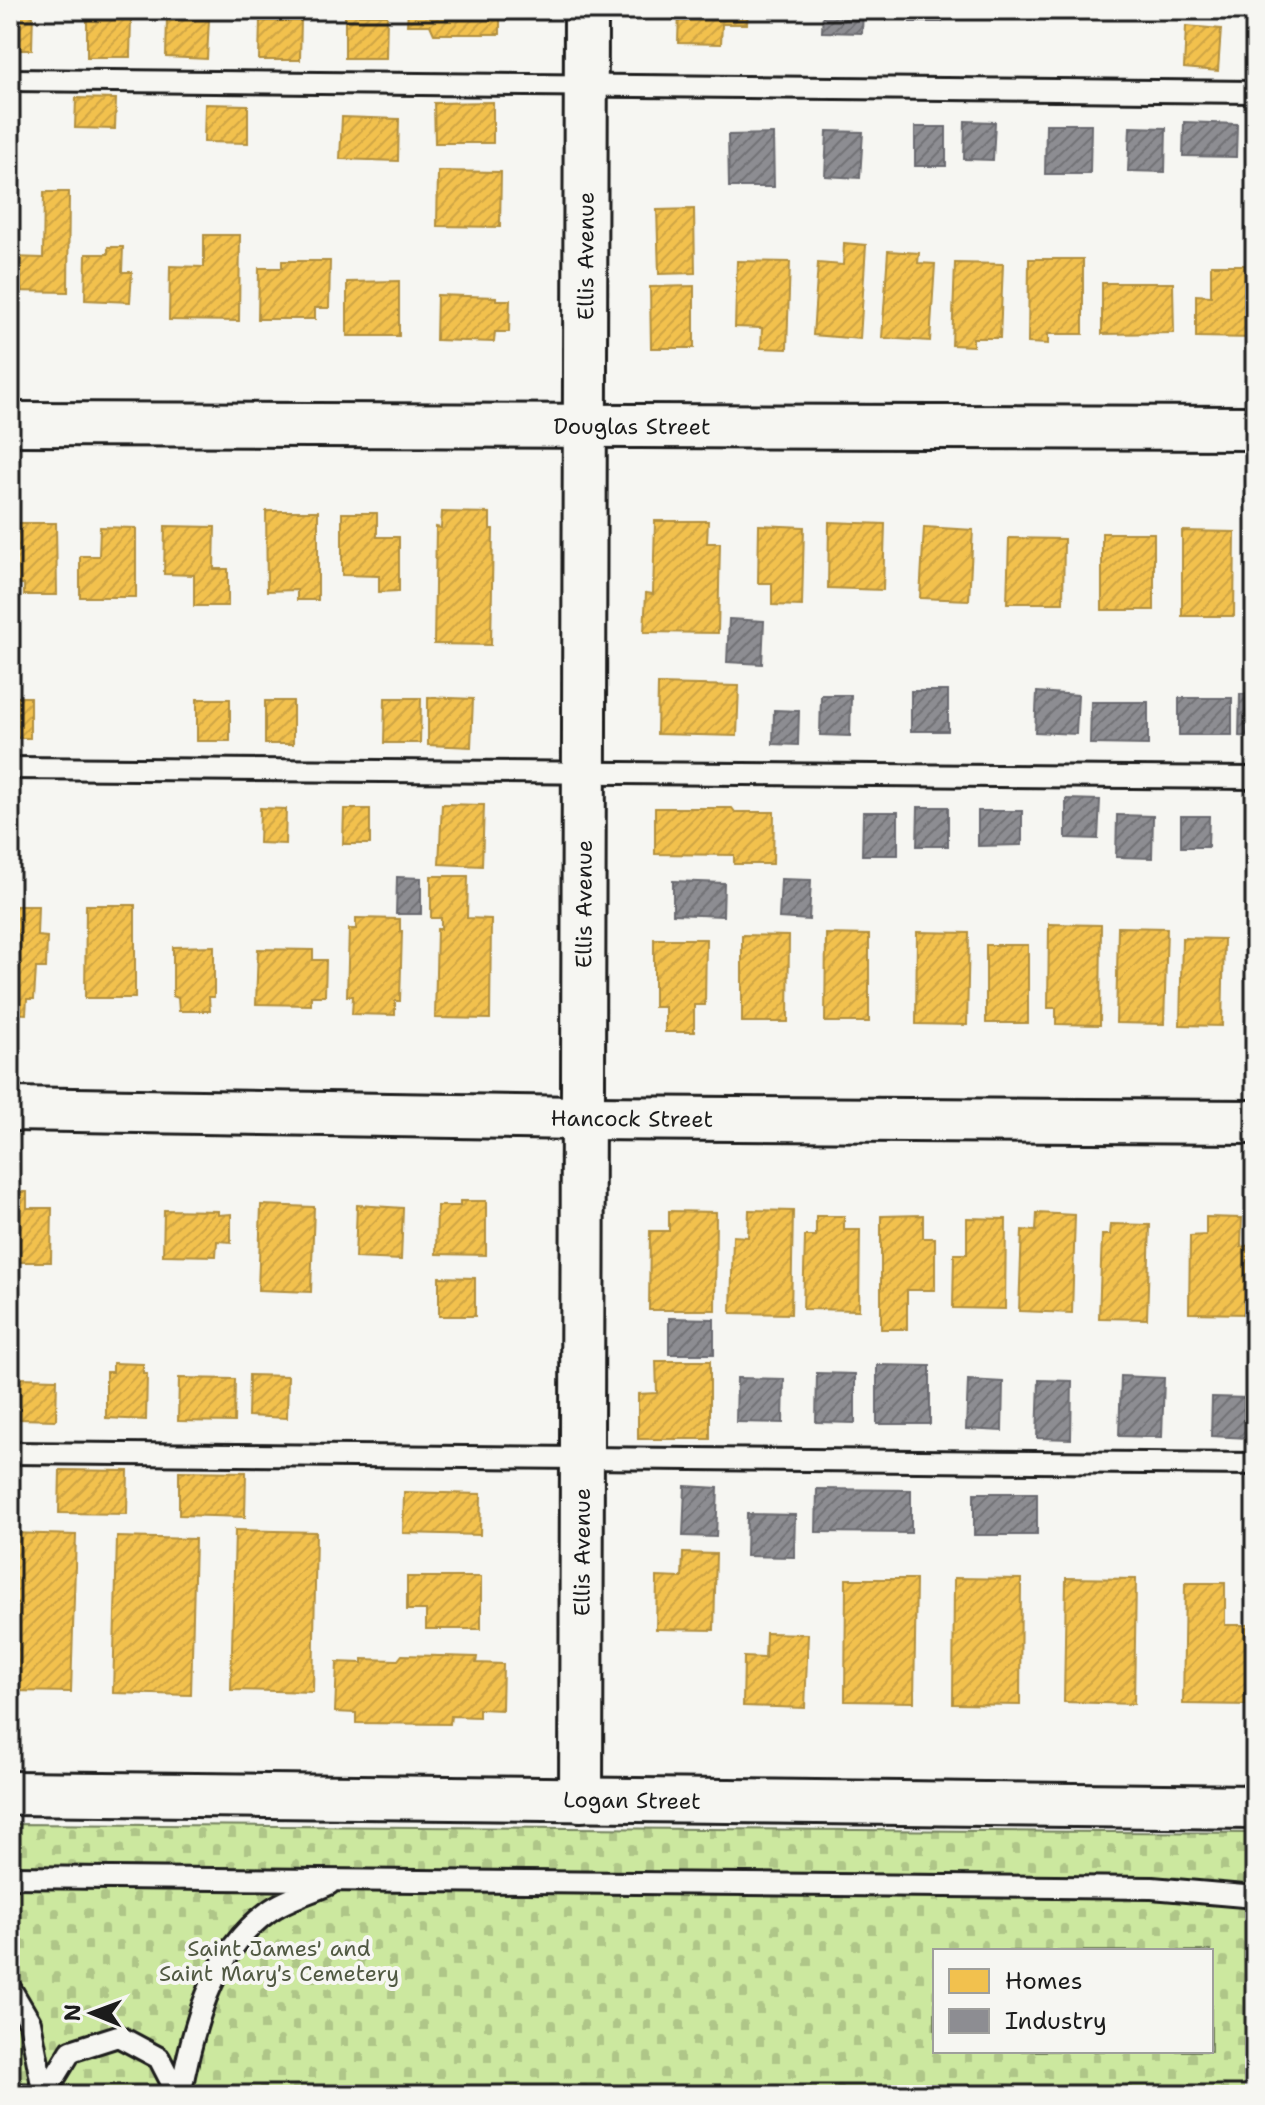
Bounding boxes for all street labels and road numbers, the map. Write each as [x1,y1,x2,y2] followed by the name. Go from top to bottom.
[571,192,600,320] street label: Ellis Avenue
[553,412,711,441] street label: Douglas Street
[569,840,599,968] street label: Ellis Avenue
[551,1103,713,1134] street label: Hancock Street
[568,1488,597,1616] street label: Ellis Avenue
[563,1785,701,1816] street label: Logan Street

